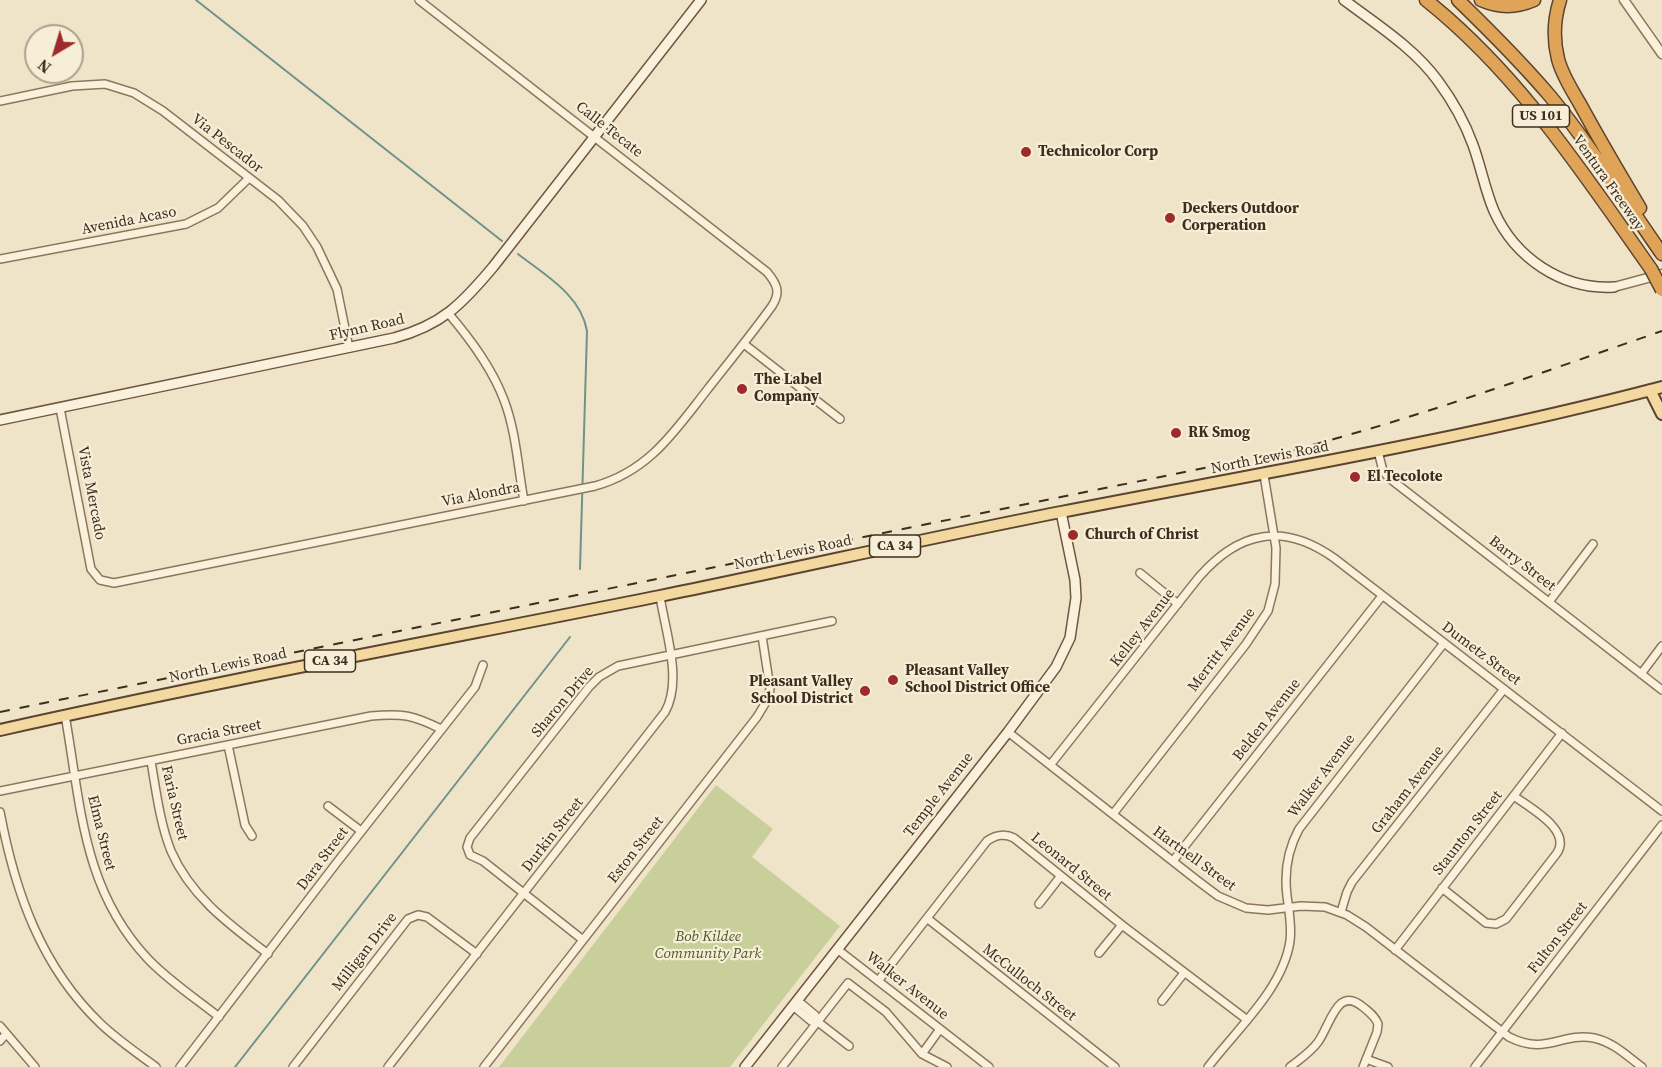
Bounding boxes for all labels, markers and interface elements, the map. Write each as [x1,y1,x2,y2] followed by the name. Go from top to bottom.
[24,24,84,84] north arrow
[33,54,56,79] text: N
[572,98,646,162] street label: Calle Tecate
[1512,105,1570,127] road number: US 101
[188,110,266,178] street label: Via Pescador
[1568,132,1648,234] street label: Ventura Freeway
[1038,143,1158,161] place label: Technicolor Corp
[1019,145,1033,159] marker: Technicolor Corp
[1182,200,1299,235] place label: Deckers Outdoor Corperation
[80,203,178,239] street label: Avenida Acaso
[1163,211,1177,225] marker: Deckers Outdoor Corperation
[328,311,406,345] street label: Flynn Road
[754,371,822,406] place label: The Label Company
[735,382,749,396] marker: The Label Company
[1188,424,1250,442] place label: RK Smog
[1169,426,1183,440] marker: RK Smog
[1210,438,1330,478] street label: North Lewis Road
[73,444,109,542] street label: Vista Mercado
[1367,468,1443,486] place label: El Tecolote
[1348,470,1362,484] marker: El Tecolote
[440,479,522,511] street label: Via Alondra
[1085,526,1199,544] place label: Church of Christ
[1066,528,1080,542] marker: Church of Christ
[733,532,853,574] street label: North Lewis Road
[1485,532,1559,596] street label: Barry Street
[870,535,920,557] road number: CA 34
[1107,585,1179,671] street label: Kelley Avenue
[1185,604,1259,696] street label: Merritt Avenue
[1438,618,1524,690] street label: Dumetz Street
[168,645,288,687] street label: North Lewis Road
[304,650,356,672] road number: CA 34
[905,662,1050,697] place label: Pleasant Valley School District Office
[528,663,598,741] street label: Sharon Drive
[749,673,853,708] place label: Pleasant Valley School District
[886,673,900,687] marker: Pleasant Valley School District Office
[1229,675,1305,765] street label: Belden Avenue
[858,684,872,698] marker: Pleasant Valley School District
[175,716,263,750] street label: Gracia Street
[1285,731,1359,821] street label: Walker Avenue
[1368,742,1448,838] street label: Graham Avenue
[900,749,978,841] street label: Temple Avenue
[157,764,191,842] street label: Faria Street
[1429,787,1507,879] street label: Staunton Street
[83,793,119,873] street label: Elma Street
[518,794,588,876] street label: Durkin Street
[604,813,668,887] street label: Eston Street
[1149,823,1239,895] street label: Hartnell Street
[293,824,353,894] street label: Dara Street
[1027,829,1115,905] street label: Leonard Street
[1524,899,1592,977] street label: Fulton Street
[329,909,401,995] street label: Milligan Drive
[655,928,761,963] park label: Bob Kildee Community Park
[978,941,1080,1025] street label: McCulloch Street
[862,948,952,1024] street label: Walker Avenue

